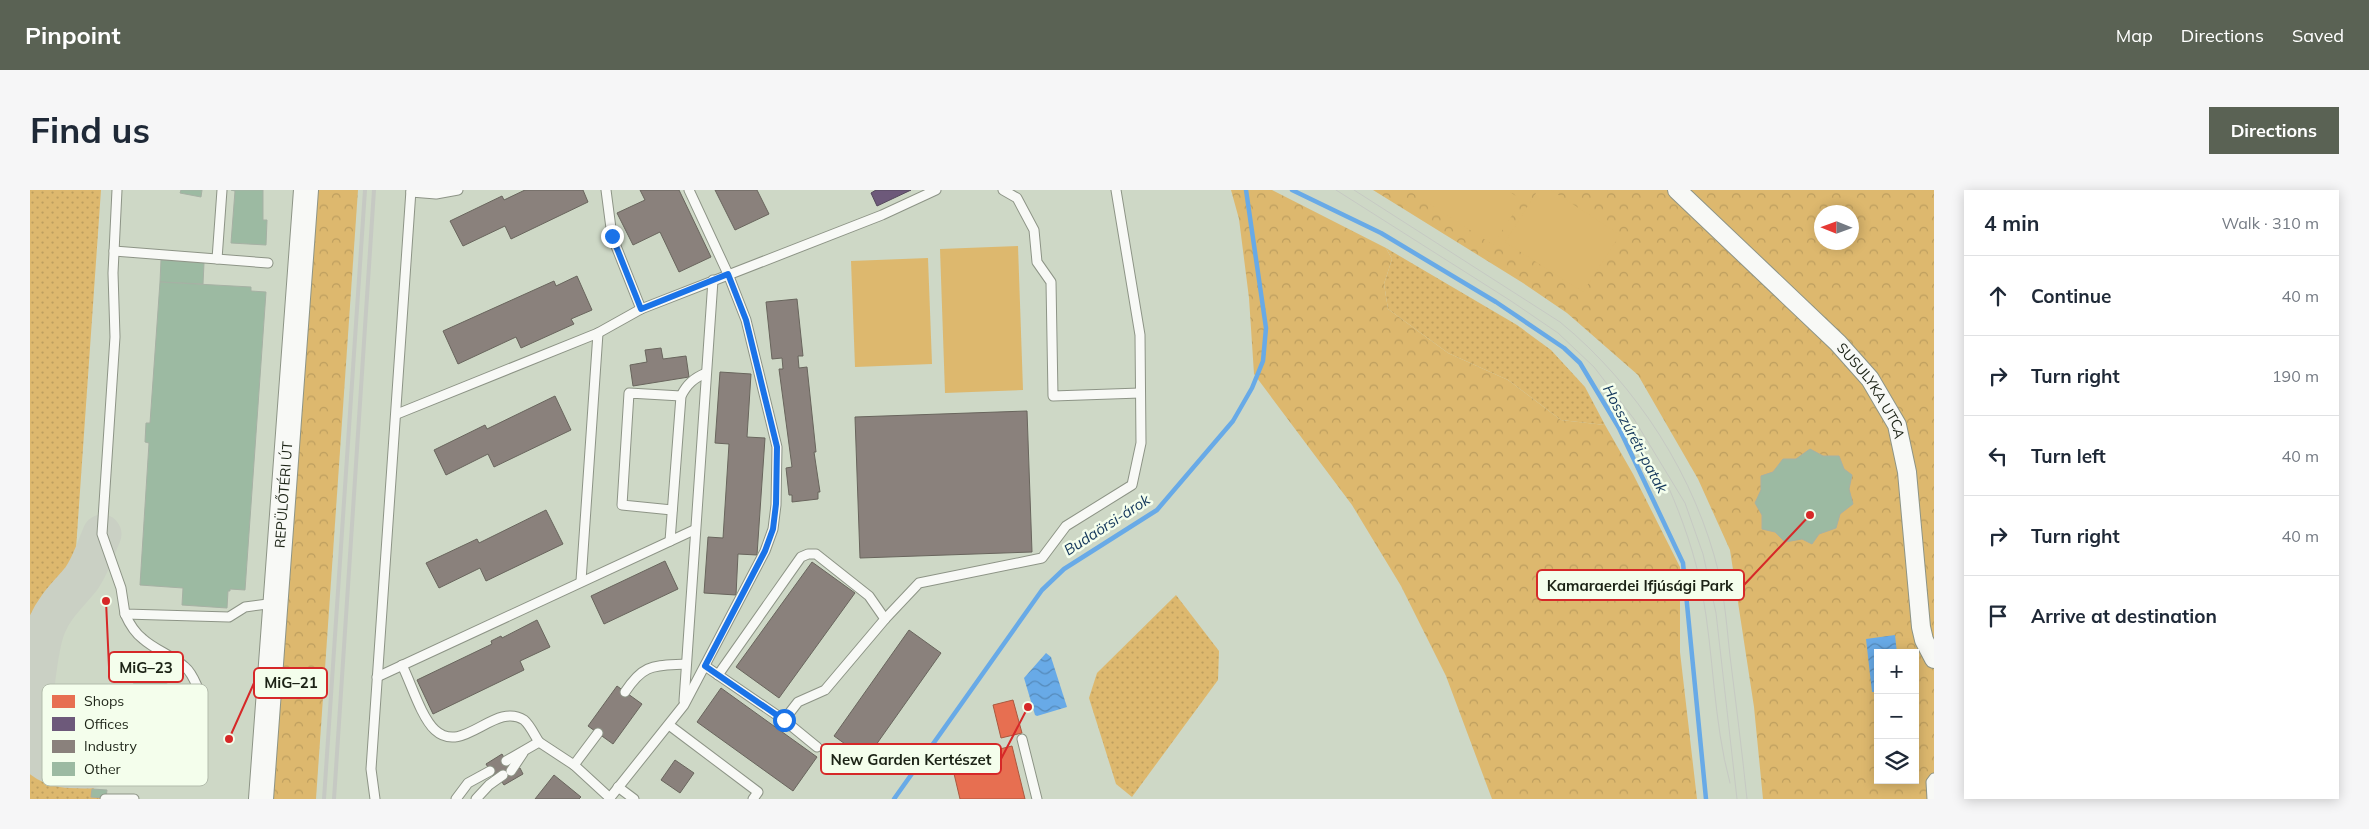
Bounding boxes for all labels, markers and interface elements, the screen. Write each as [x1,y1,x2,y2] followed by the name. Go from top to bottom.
[25,20,121,50] text: Pinpoint
[2116,24,2153,47] text: Map
[2181,24,2264,47] text: Directions
[2292,24,2344,47] text: Saved
[2209,107,2339,154] button: Directions
[30,108,150,152] text: Find us
[1814,205,1859,250] north arrow
[1984,210,2039,236] text: 4 min
[2221,213,2319,233] text: Walk · 310 m
[601,225,624,248] route end
[1984,282,2012,310] icon: ahead
[2031,284,2111,308] text: Continue
[2282,286,2319,306] text: 40 m
[1833,339,1909,441] street label: SUSULYKA UTCA
[1984,362,2012,390] icon: right
[2031,364,2120,388] text: Turn right
[2272,366,2319,386] text: 190 m
[1599,381,1673,497] water label: Hosszúréti-patak
[271,440,296,549] street label: REPÜLŐTÉRI ÚT
[1984,442,2012,470] icon: left
[2031,444,2106,468] text: Turn left
[2282,446,2319,466] text: 40 m
[1060,489,1154,559] water label: Budaörsi-árok
[1984,522,2012,550] icon: right
[2031,524,2120,548] text: Turn right
[2282,526,2319,546] text: 40 m
[1537,570,1744,600] callout: Kamaraerdei Ifjúsági Park
[1547,576,1734,595] text: Kamaraerdei Ifjúsági Park
[1984,602,2012,630] icon: arrive
[2031,604,2217,628] text: Arrive at destination
[1874,649,1919,784] map controls
[1874,649,1919,694] button: +
[109,652,183,682] callout: MiG–23
[119,658,173,677] text: MiG–23
[254,668,327,698] callout: MiG–21
[264,673,318,692] text: MiG–21
[42,684,208,786] legend
[84,692,124,710] text: Shops
[1874,694,1919,739] button: −
[773,709,796,732] route start
[84,715,129,733] text: Offices
[84,737,138,755] text: Industry
[1874,739,1919,784] button: layers
[821,744,1001,774] callout: New Garden Kertészet
[831,750,992,769] text: New Garden Kertészet
[84,760,122,778] text: Other

